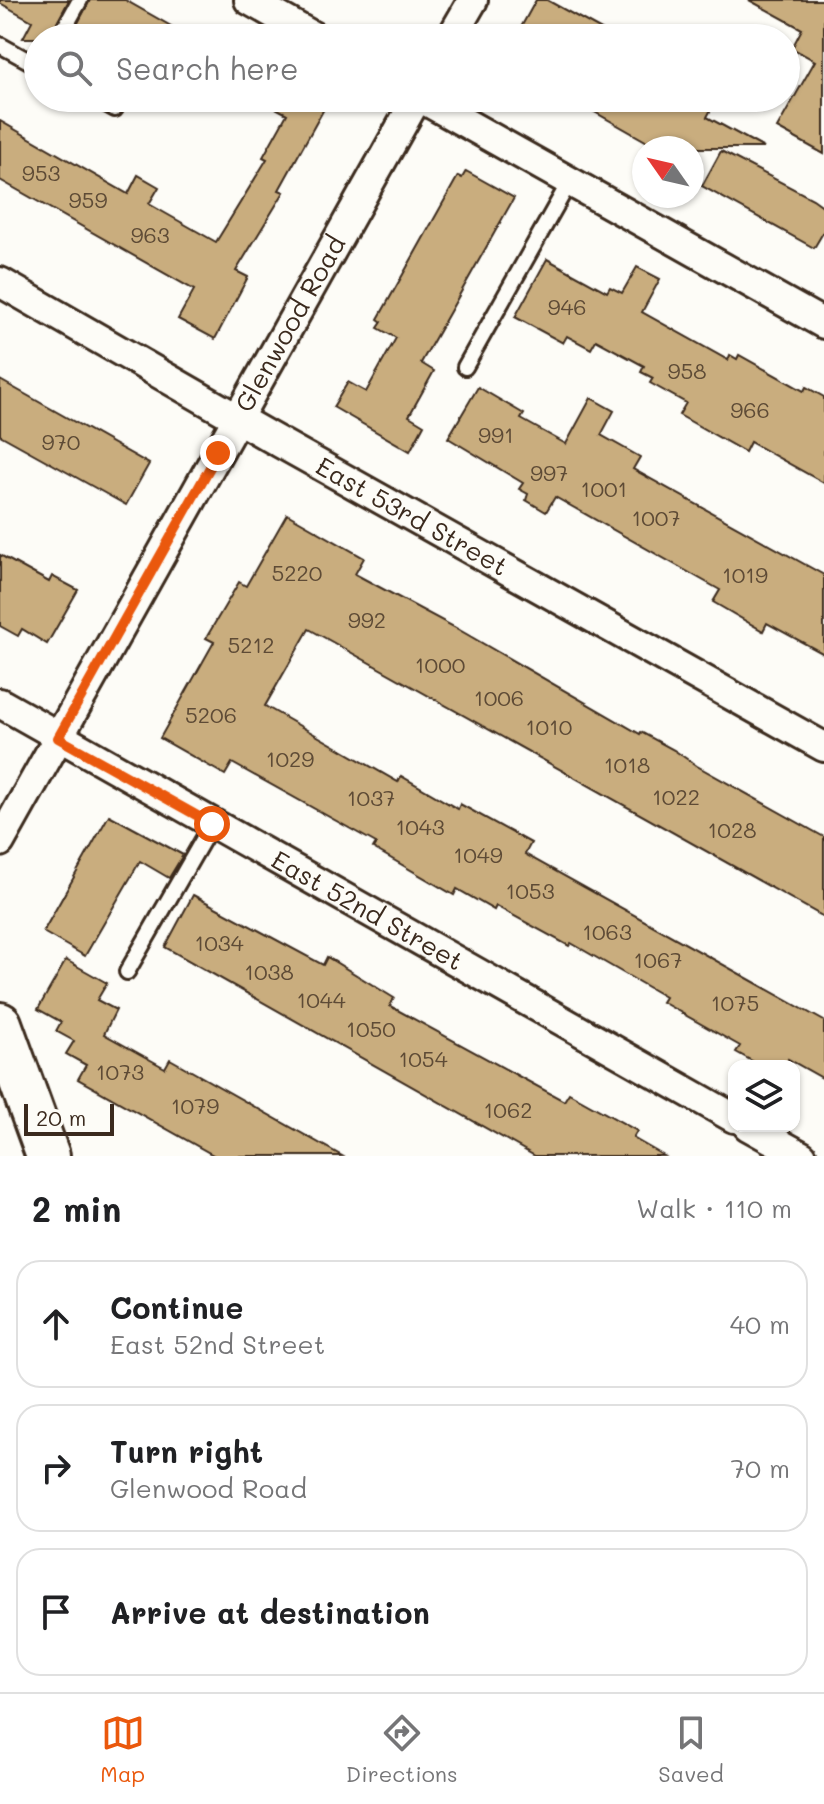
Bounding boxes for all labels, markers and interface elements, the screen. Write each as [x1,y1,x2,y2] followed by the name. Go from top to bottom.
[24,24,800,112] search box
[52,46,96,90] icon: search
[116,48,299,88] text: Search here
[632,136,704,208] north arrow
[22,158,60,187] house number: 953
[69,185,107,214] house number: 959
[130,220,170,249] house number: 963
[227,229,353,418] street label: Glenwood Road
[547,292,587,321] house number: 946
[667,356,707,385] house number: 958
[730,395,770,424] house number: 966
[478,420,514,449] house number: 991
[42,427,80,456] house number: 970
[200,435,236,471] route end
[310,448,514,583] street label: East 53rd Street
[530,458,568,487] house number: 997
[581,474,627,503] house number: 1001
[631,503,681,532] house number: 1007
[272,558,322,587] house number: 5220
[722,560,768,589] house number: 1019
[348,605,386,634] house number: 992
[227,630,275,659] house number: 5212
[415,650,465,679] house number: 1000
[474,683,524,712] house number: 1006
[185,700,237,729] house number: 5206
[526,712,572,741] house number: 1010
[266,744,314,773] house number: 1029
[604,750,650,779] house number: 1018
[652,782,700,811] house number: 1022
[347,783,395,812] house number: 1037
[194,806,230,842] route start
[395,812,445,841] house number: 1043
[708,815,756,844] house number: 1028
[453,840,503,869] house number: 1049
[266,842,470,978] street label: East 52nd Street
[505,876,555,905] house number: 1053
[582,917,632,946] house number: 1063
[194,928,244,957] house number: 1034
[634,945,682,974] house number: 1067
[244,957,294,986] house number: 1038
[296,985,346,1014] house number: 1044
[711,988,759,1017] house number: 1075
[346,1014,396,1043] house number: 1050
[398,1044,448,1073] house number: 1054
[96,1057,144,1086] house number: 1073
[728,1060,800,1132] map controls
[728,1060,800,1132] button: layers
[171,1091,219,1120] house number: 1079
[484,1095,532,1124] house number: 1062
[24,1100,114,1136] scale bar
[36,1103,86,1132] text: 20 m
[32,1186,121,1231] text: 2 min
[636,1191,792,1225] text: Walk · 110 m
[110,1287,243,1327] text: Continue
[34,1302,78,1346] icon: ahead
[730,1307,790,1341] text: 40 m
[110,1327,325,1361] text: East 52nd Street
[110,1431,263,1471] text: Turn right
[34,1446,78,1490] icon: right
[730,1451,790,1485] text: 70 m
[110,1471,307,1505] text: Glenwood Road
[34,1590,78,1634] icon: arrive
[110,1592,430,1632] text: Arrive at destination
[100,1711,145,1788] tab: Map
[346,1711,458,1788] tab: Directions
[658,1711,724,1788] tab: Saved

